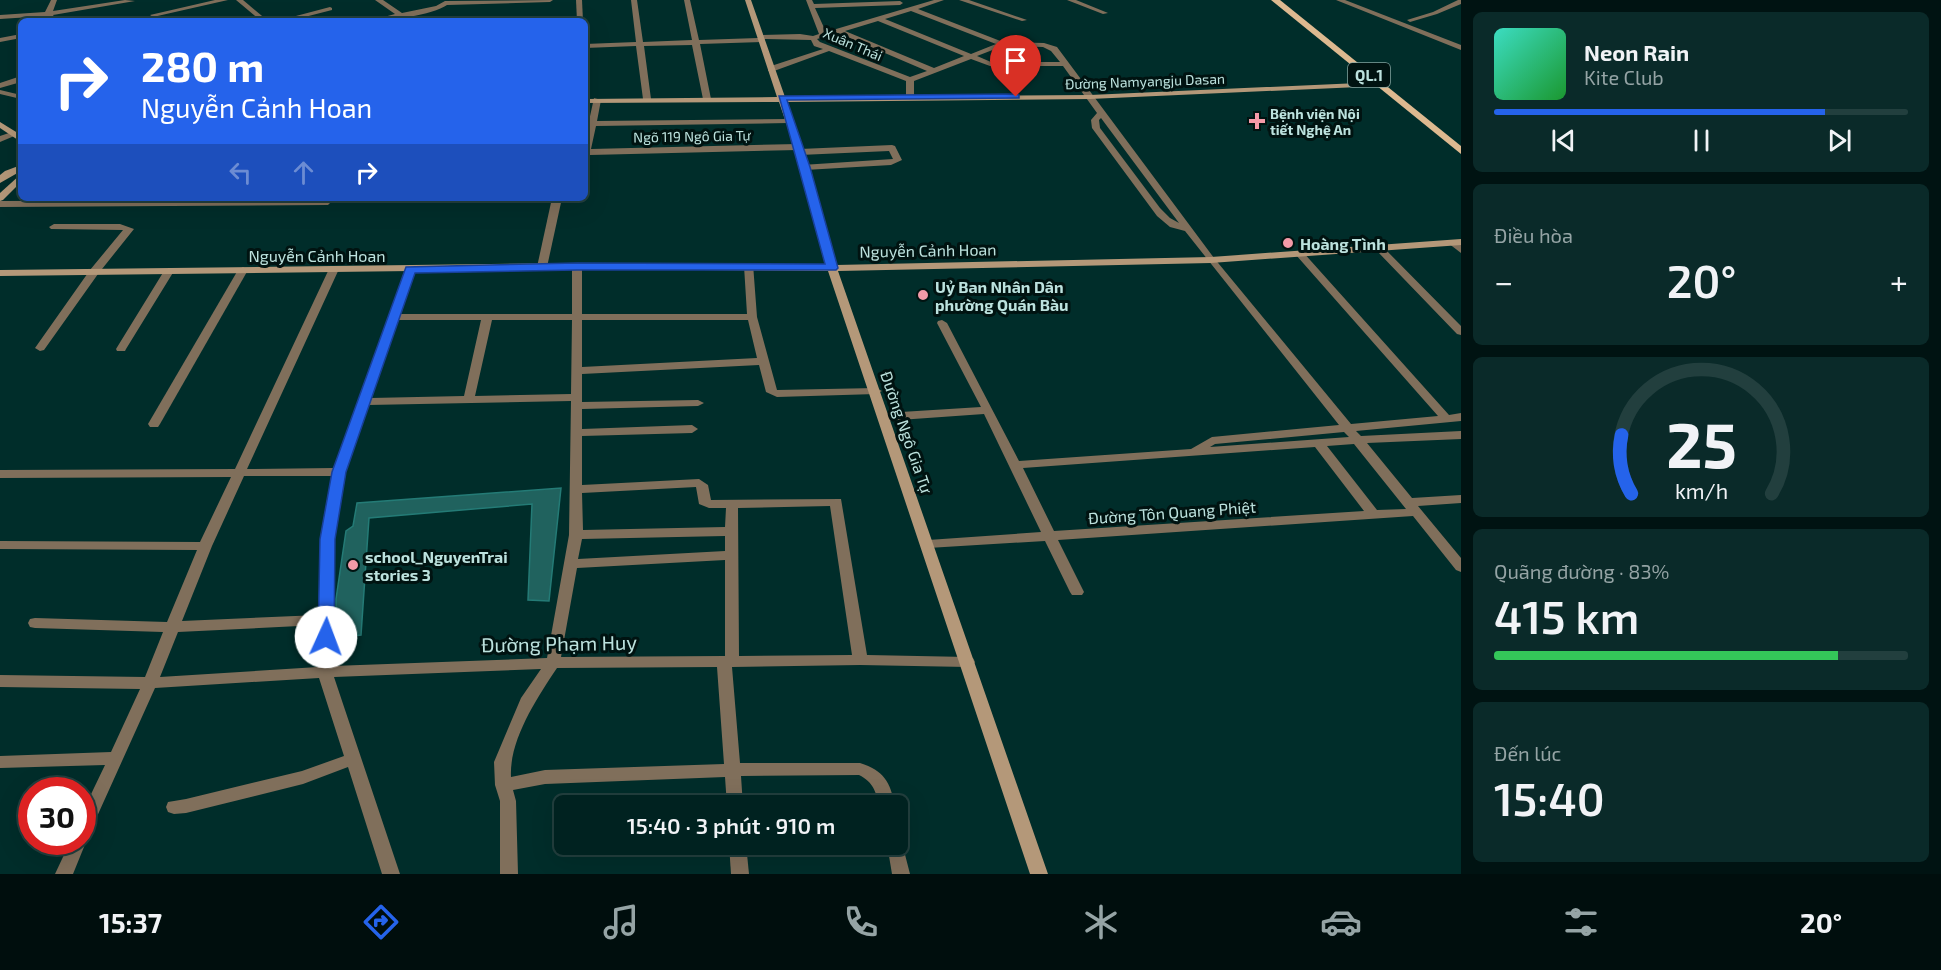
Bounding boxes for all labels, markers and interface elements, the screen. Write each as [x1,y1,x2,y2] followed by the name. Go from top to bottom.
[821,24,885,64] street label: Xuân Thái
[990,35,1041,97] pin
[1584,39,1689,65] text: Neon Rain
[141,40,264,90] text: 280 m
[42,42,120,120] icon: right
[999,44,1032,77] icon: arrive
[1348,63,1390,87] road number: QL.1
[1584,65,1664,89] text: Kite Club
[1065,70,1225,92] street label: Đường Namyangju Dasan
[141,91,372,123] text: Nguyễn Cảnh Hoan
[1270,105,1360,138] place label: Bệnh viện Nội tiết Nghệ An
[1248,112,1266,130] marker: Bệnh viện Nội tiết Nghệ An
[1547,124,1580,157] icon: previous
[1685,124,1718,157] icon: pause
[1823,124,1856,157] icon: next
[633,126,752,146] street label: Ngõ 119 Ngô Gia Tự
[224,156,257,189] icon: left
[287,156,320,189] icon: ahead
[350,156,383,189] icon: right
[1494,223,1573,247] text: Điều hòa
[1300,234,1386,253] place label: Hoàng Tình
[1281,236,1295,250] marker: Hoàng Tình
[859,239,997,261] street label: Nguyễn Cảnh Hoan
[248,246,386,265] street label: Nguyễn Cảnh Hoan
[1667,253,1736,307] text: 20°
[1494,261,1513,301] text: −
[1890,261,1908,301] text: +
[935,277,1069,315] place label: Uỷ Ban Nhân Dân phường Quán Bàu
[916,288,930,302] marker: Uỷ Ban Nhân Dân phường Quán Bàu
[877,369,937,496] street label: Đường Ngô Gia Tự
[1666,406,1736,481] text: 25
[1674,478,1728,503] text: km/h
[1087,497,1257,528] street label: Đường Tôn Quang Phiệt
[365,547,508,584] place label: school_NguyenTrai stories 3
[346,558,360,572] marker: school_NguyenTrai stories 3
[1494,559,1669,583] text: Quãng đường · 83%
[1494,589,1639,643] text: 415 km
[294,605,358,669] position arrow
[481,630,638,656] street label: Đường Phạm Huy
[1494,741,1561,765] text: Đến lúc
[1494,771,1605,825] text: 15:40
[18,777,96,855] speed limit sign: 30
[627,812,835,838] text: 15:40 · 3 phút · 910 m
[360,901,402,943] icon: directions
[600,901,642,943] icon: music
[840,901,882,943] icon: phone
[1080,901,1122,943] icon: climate
[1320,901,1362,943] icon: car
[1560,901,1602,943] icon: filters
[99,906,162,938] text: 15:37
[1800,906,1842,938] text: 20°

